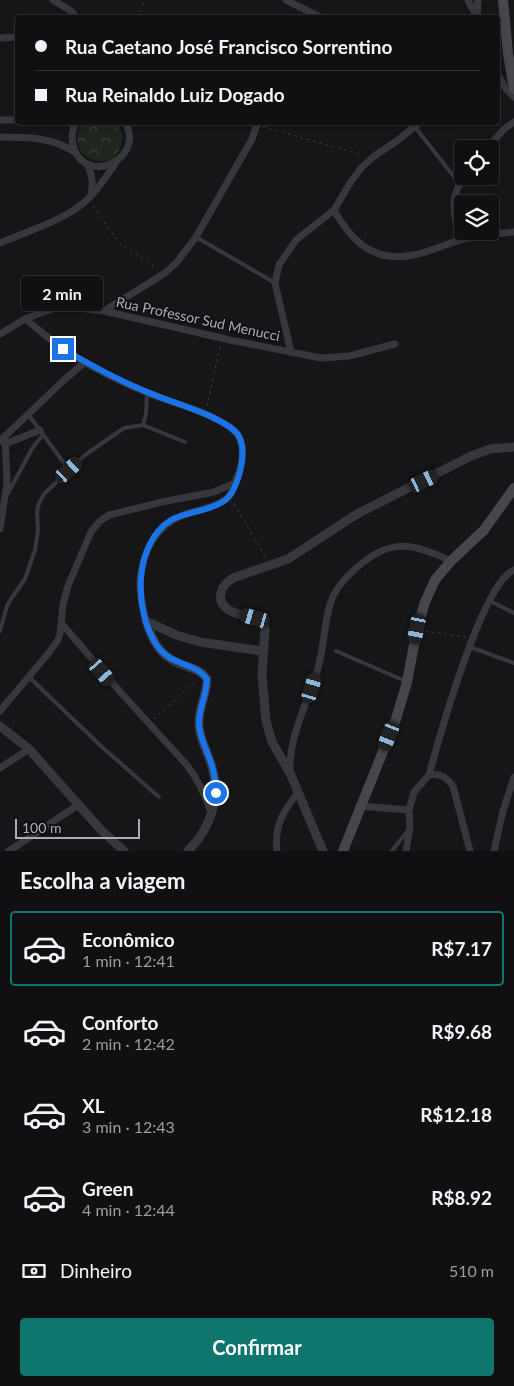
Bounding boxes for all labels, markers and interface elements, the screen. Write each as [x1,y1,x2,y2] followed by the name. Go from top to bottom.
[65,35,392,58] text: Rua Caetano José Francisco Sorrentino
[65,83,285,106] text: Rua Reinaldo Luiz Dogado
[454,140,499,240] map controls
[454,140,499,185] button: locate
[454,195,499,240] button: layers
[22,276,104,312] callout: 2 min
[42,284,82,303] text: 2 min
[115,293,282,344] street label: Rua Professor Sud Menucci
[52,338,74,360] route end
[52,454,85,486] car
[407,468,440,494] car
[238,607,271,629] car
[406,613,427,645] car
[86,656,117,688] car
[300,671,323,705] car
[376,719,401,753] car
[205,782,227,804] route start
[15,816,140,839] scale bar
[22,819,61,836] text: 100 m
[20,867,186,894] text: Escolha a viagem
[22,926,67,971] icon: car
[82,928,175,951] text: Econômico
[431,937,492,960] text: R$7.17
[82,951,175,970] text: 1 min · 12:41
[22,1009,67,1054] icon: car
[82,1011,158,1034] text: Conforto
[431,1020,492,1043] text: R$9.68
[82,1034,175,1053] text: 2 min · 12:42
[22,1092,67,1137] icon: car
[82,1094,105,1117] text: XL
[420,1103,492,1126] text: R$12.18
[82,1117,175,1136] text: 3 min · 12:43
[22,1175,67,1220] icon: car
[82,1177,133,1200] text: Green
[431,1186,492,1209] text: R$8.92
[82,1200,175,1219] text: 4 min · 12:44
[20,1257,48,1285] icon: cash
[60,1259,132,1282] text: Dinheiro
[449,1261,494,1280] text: 510 m
[20,1318,494,1376] button: Confirmar

